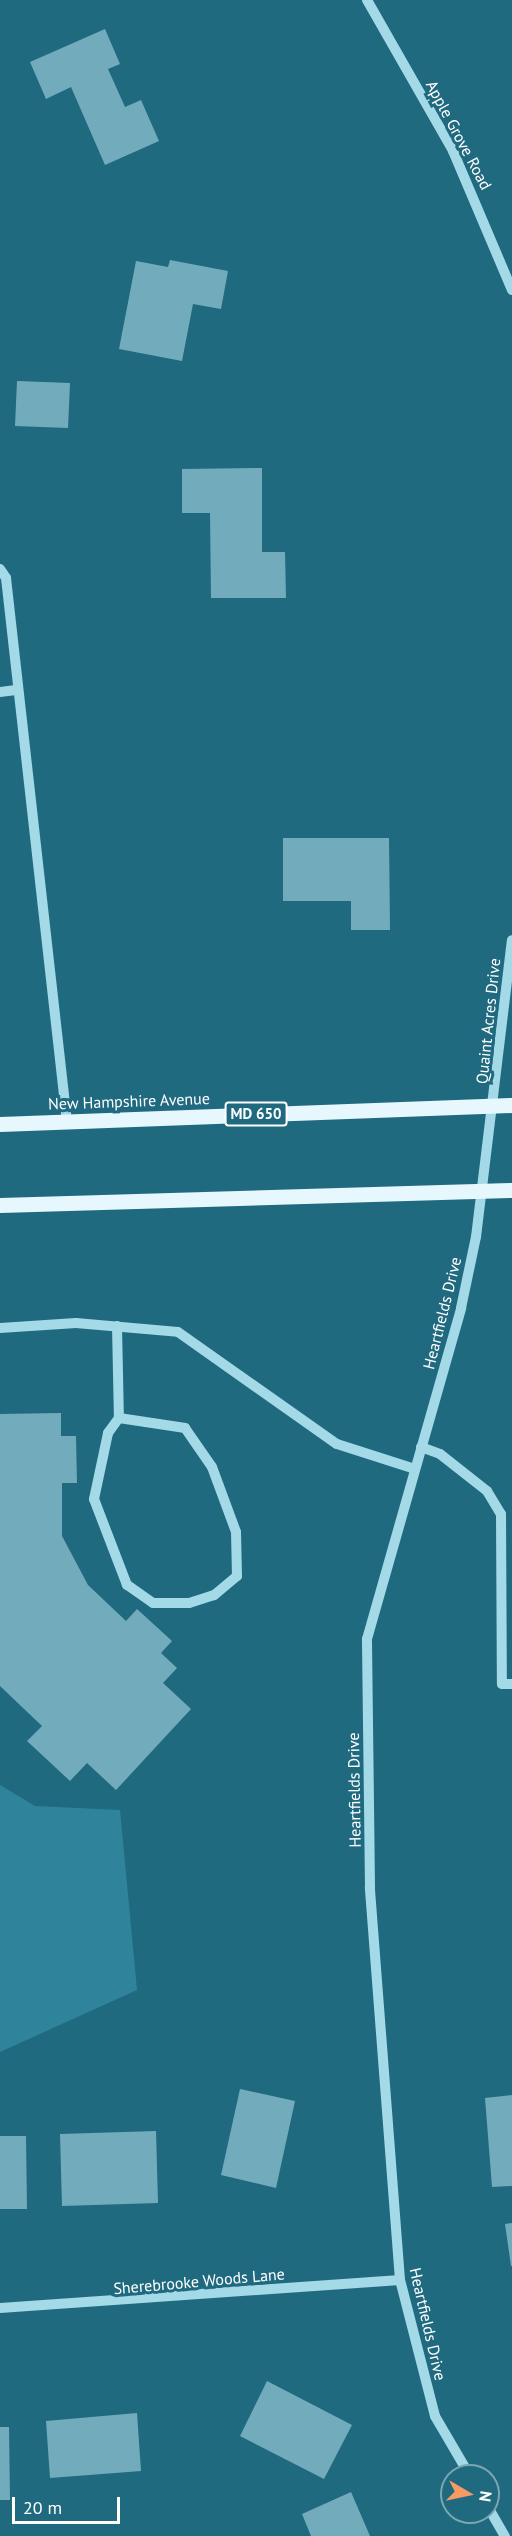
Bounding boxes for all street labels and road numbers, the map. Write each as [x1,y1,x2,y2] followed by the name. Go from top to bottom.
[422,77,496,193] street label: Apple Grove Road
[472,957,504,1085] street label: Quaint Acres Drive
[47,1089,211,1113] street label: New Hampshire Avenue
[223,1102,289,1126] road number: MD 650
[419,1255,465,1371] street label: Heartfields Drive
[343,1732,365,1848] street label: Heartfields Drive
[112,2264,286,2298] street label: Sherebrooke Woods Lane
[406,2266,450,2382] street label: Heartfields Drive

